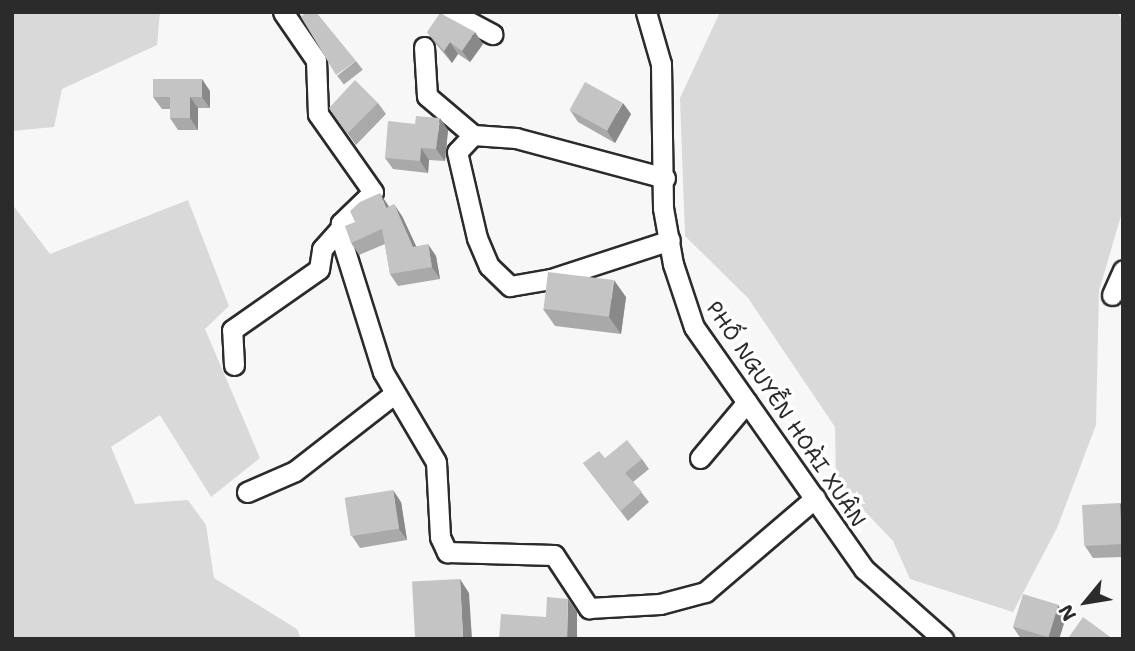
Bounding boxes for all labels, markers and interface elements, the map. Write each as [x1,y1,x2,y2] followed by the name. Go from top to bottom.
[701,296,871,532] street label: PHỐ NGUYỄN HOÀI XUÂN
[1051,567,1121,637] north arrow
[1053,600,1082,626] text: N

